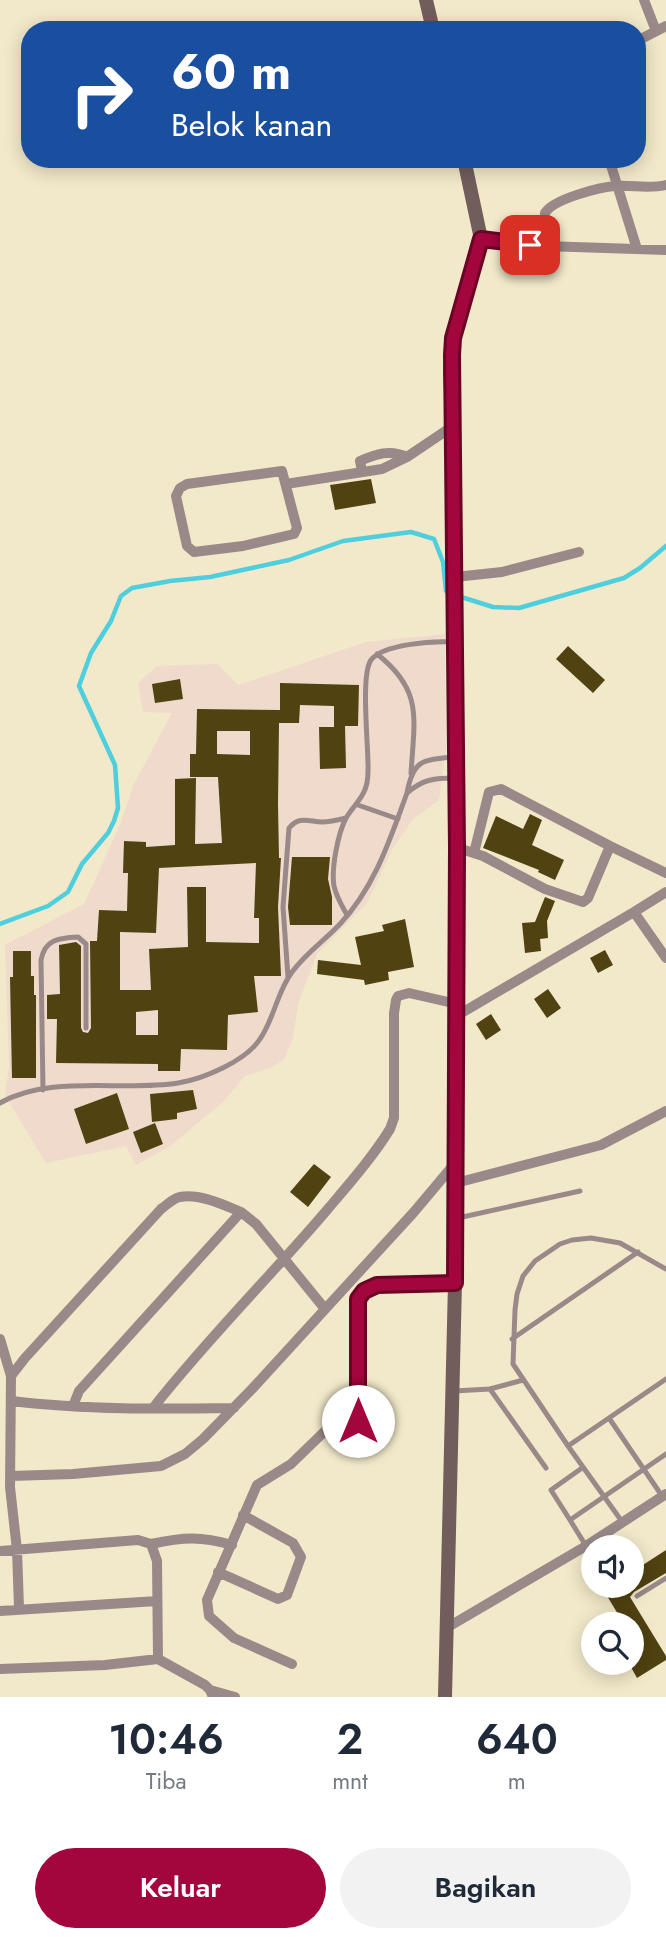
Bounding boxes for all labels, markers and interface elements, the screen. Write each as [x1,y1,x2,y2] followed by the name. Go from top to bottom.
[171,37,291,107] text: 60 m
[56,49,147,140] icon: right
[171,102,332,148] text: Belok kanan
[500,215,560,275] pin
[511,226,549,264] icon: arrive
[321,1384,395,1458] position arrow
[581,1535,644,1675] map controls
[581,1535,644,1598] button: sound
[581,1612,644,1675] button: search
[108,1709,224,1770] text: 10:46
[337,1709,363,1770] text: 2
[476,1709,558,1770] text: 640
[146,1764,187,1798] text: Tiba
[332,1764,368,1798] text: mnt
[508,1764,526,1798] text: m
[35,1848,326,1928] button: Keluar
[340,1848,631,1928] button: Bagikan

